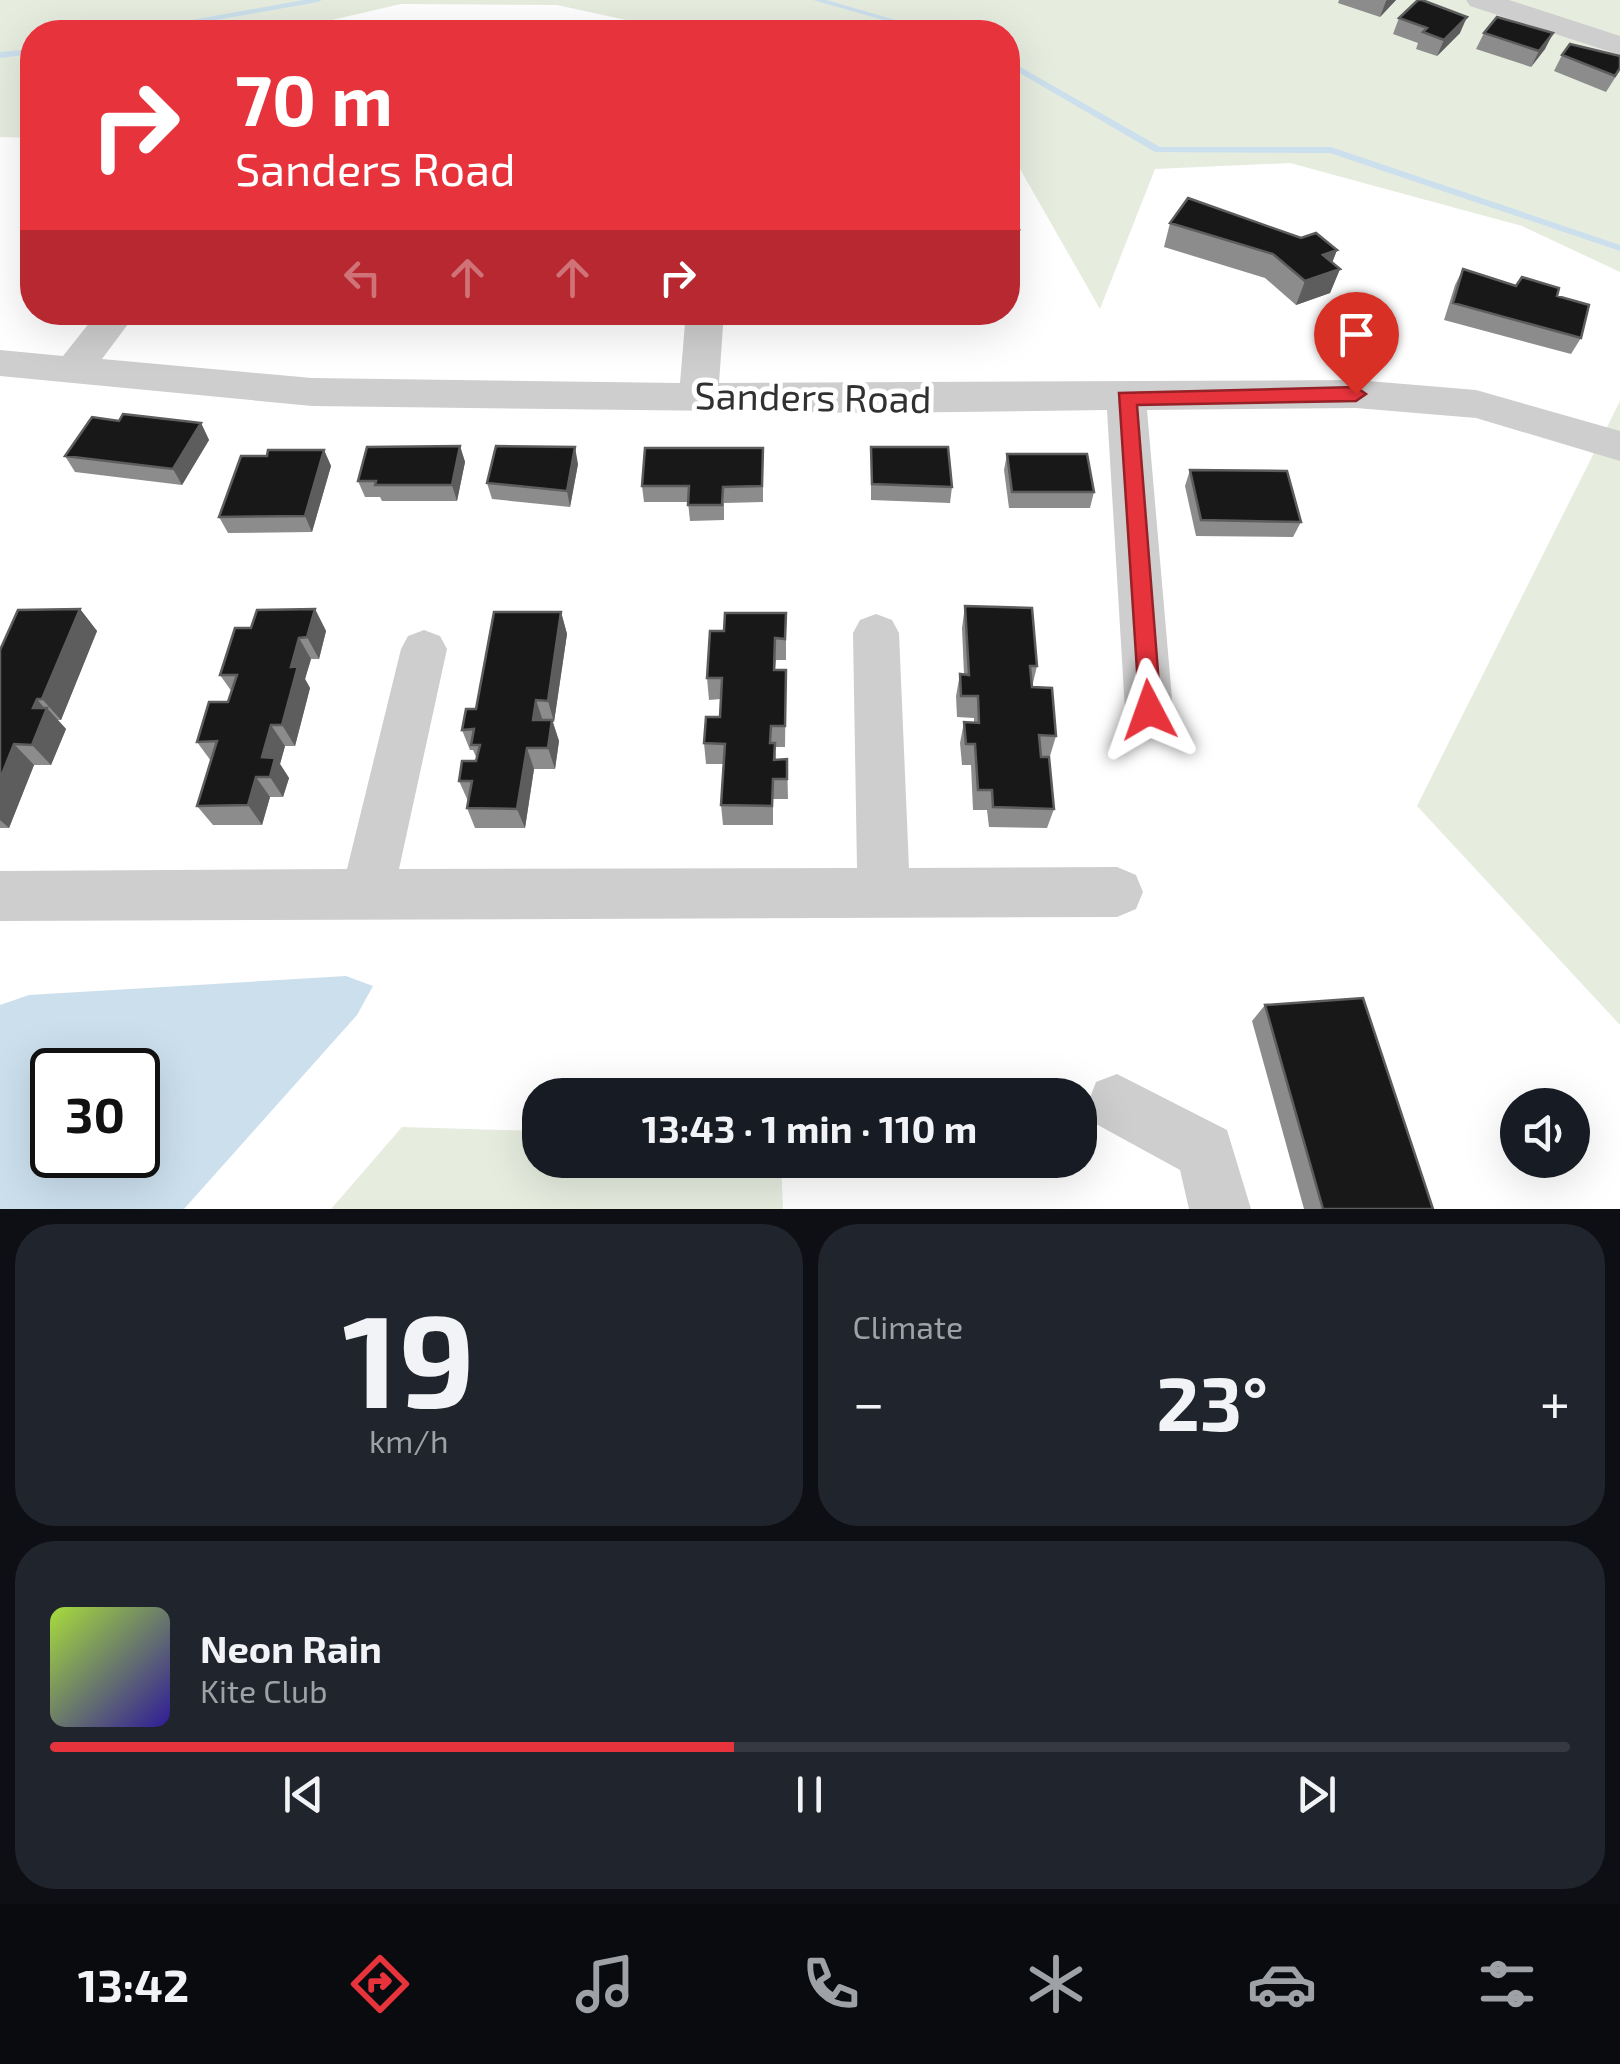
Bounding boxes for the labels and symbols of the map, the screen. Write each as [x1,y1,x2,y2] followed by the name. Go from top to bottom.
[1314,292,1399,395] pin
[694,371,932,421] street label: Sanders Road
[1097,658,1201,762] position arrow
[30,1048,160,1178] speed limit sign: 30

